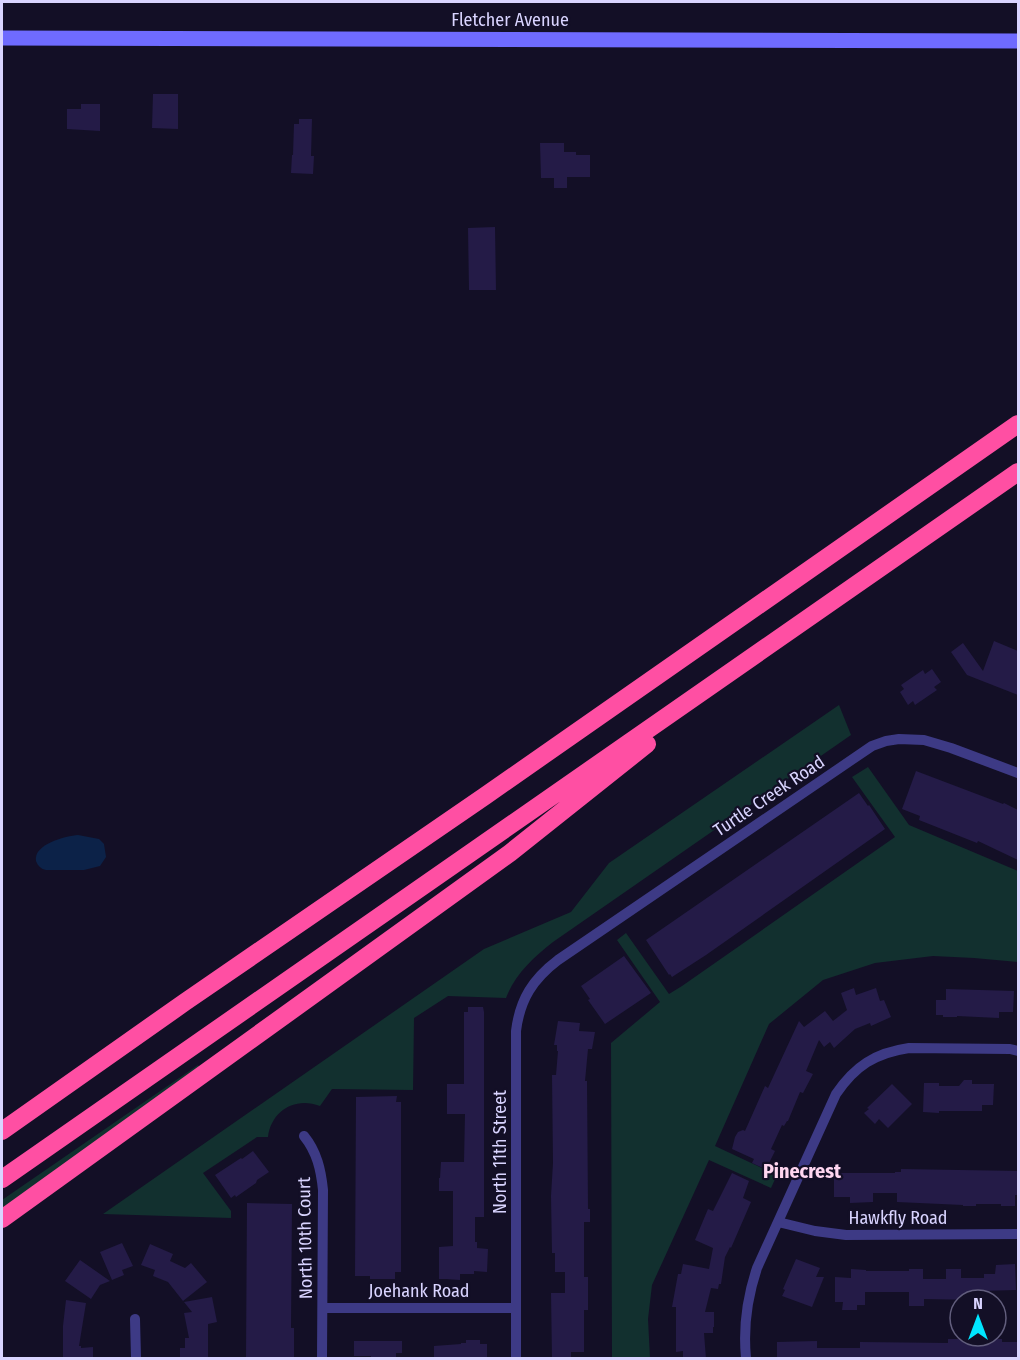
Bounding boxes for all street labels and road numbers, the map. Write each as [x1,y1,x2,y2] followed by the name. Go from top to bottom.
[451,9,569,31] street label: Fletcher Avenue
[709,751,829,841] street label: Turtle Creek Road
[489,1090,511,1214] street label: North 11th Street
[293,1177,317,1299] street label: North 10th Court
[848,1207,948,1229] street label: Hawkfly Road
[369,1280,470,1302] street label: Joehank Road

